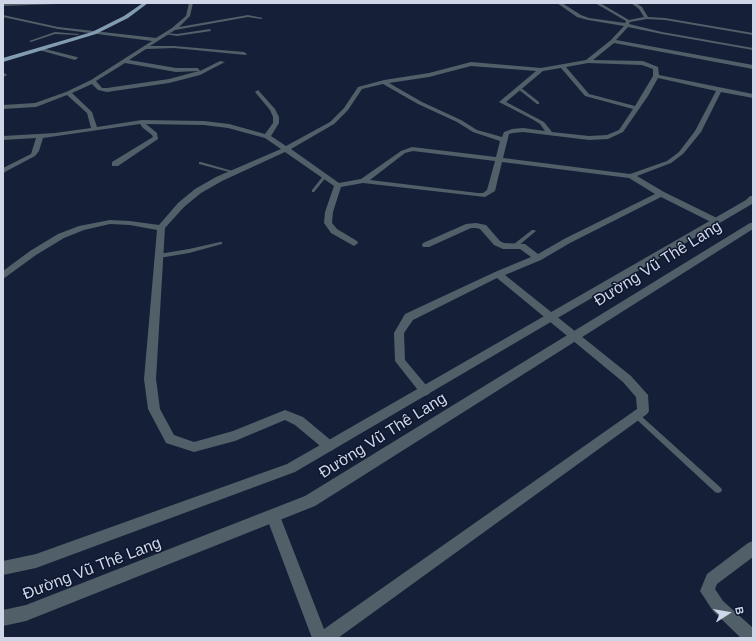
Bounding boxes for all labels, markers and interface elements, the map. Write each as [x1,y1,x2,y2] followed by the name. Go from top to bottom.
[591,217,725,311] street label: Đường Vũ Thê Lang
[316,389,450,483] street label: Đường Vũ Thê Lang
[20,534,164,604] street label: Đường Vũ Thê Lang
[708,593,748,633] north arrow
[733,605,746,616] text: B

